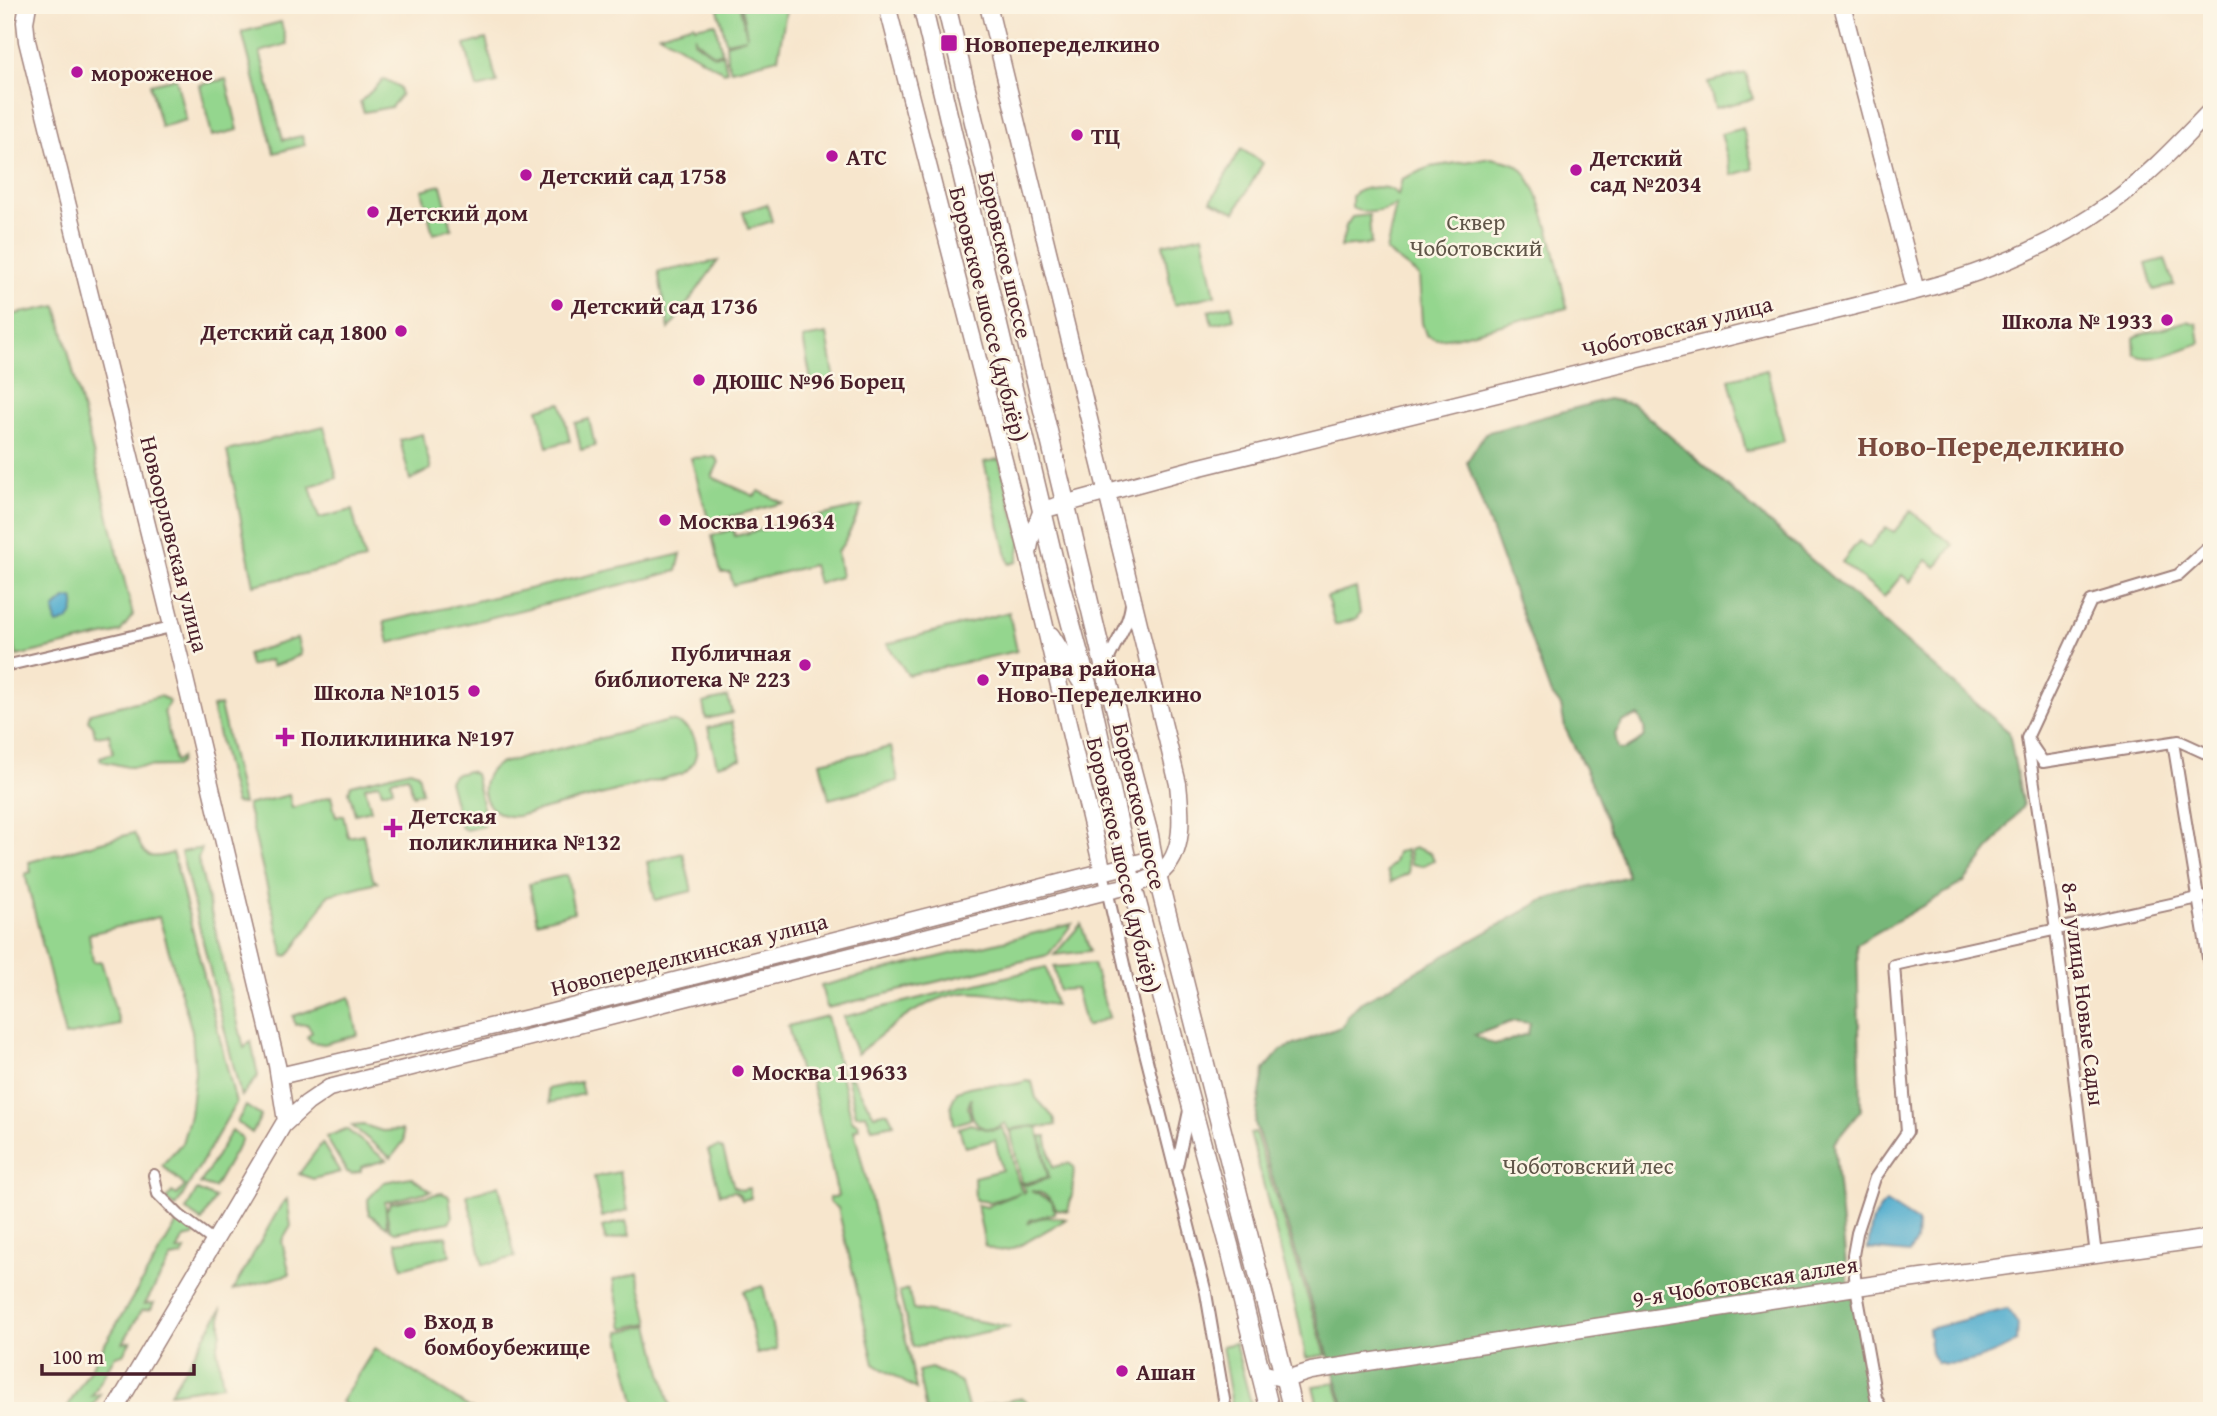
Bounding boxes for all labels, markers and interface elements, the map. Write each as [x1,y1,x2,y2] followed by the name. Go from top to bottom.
[965,27,1160,60] place label: Новопеределкино
[939,33,959,53] marker: Новопеределкино
[91,56,213,89] place label: мороженое
[69,64,85,80] marker: мороженое
[1091,119,1121,152] place label: ТЦ
[1069,127,1085,143] marker: ТЦ
[846,140,887,173] place label: АТС
[1589,141,1702,200] place label: Детский сад №2034
[824,148,840,164] marker: АТС
[539,159,727,192] place label: Детский сад 1758
[1568,162,1584,178] marker: Детский сад №2034
[518,167,534,183] marker: Детский сад 1758
[971,168,1041,342] street label: Боровское шоссе
[941,183,1037,445] street label: Боровское шоссе (дублёр)
[386,196,528,229] place label: Детский дом
[365,204,381,220] marker: Детский дом
[1410,205,1543,264] park label: Сквер Чоботовский
[1578,286,1776,366] street label: Чоботовская улица
[570,289,758,322] place label: Детский сад 1736
[549,297,565,313] marker: Детский сад 1736
[2002,304,2153,337] place label: Школа № 1933
[2159,312,2175,328] marker: Школа № 1933
[199,315,387,348] place label: Детский сад 1800
[393,323,409,339] marker: Детский сад 1800
[712,364,906,397] place label: ДЮШС №96 Борец
[691,372,707,388] marker: ДЮШС №96 Борец
[1857,423,2125,467] district label: Ново-Переделкино
[132,432,218,656] street label: Новоорловская улица
[679,504,835,537] place label: Москва 119634
[657,512,673,528] marker: Москва 119634
[594,636,791,695] place label: Публичная библиотека № 223
[997,651,1202,710] place label: Управа района Ново-Переделкино
[797,657,813,673] marker: Публичная библиотека № 223
[975,672,991,688] marker: Управа района Ново-Переделкино
[314,675,460,708] place label: Школа №1015
[466,683,482,699] marker: Школа №1015
[1105,719,1175,893] street label: Боровское шоссе
[301,721,515,754] place label: Поликлиника №197
[275,727,295,747] marker: Поликлиника №197
[1078,734,1170,996] street label: Боровское шоссе (дублёр)
[408,799,621,858] place label: Детская поликлиника №132
[383,818,403,838] marker: Детская поликлиника №132
[2054,880,2114,1108] street label: 8-я улица Новые Сады
[547,904,831,1004] street label: Новопеределкинская улица
[752,1055,908,1088] place label: Москва 119633
[730,1063,746,1079] marker: Москва 119633
[1502,1149,1674,1182] park label: Чоботовский лес
[1630,1247,1860,1315] street label: 9-я Чоботовская аллея
[424,1304,590,1363] place label: Вход в бомбоубежище
[402,1325,418,1341] marker: Вход в бомбоубежище
[42,1332,194,1376] scale bar
[52,1341,104,1372] text: 100 m
[1136,1355,1195,1388] place label: Ашан
[1114,1363,1130,1379] marker: Ашан

